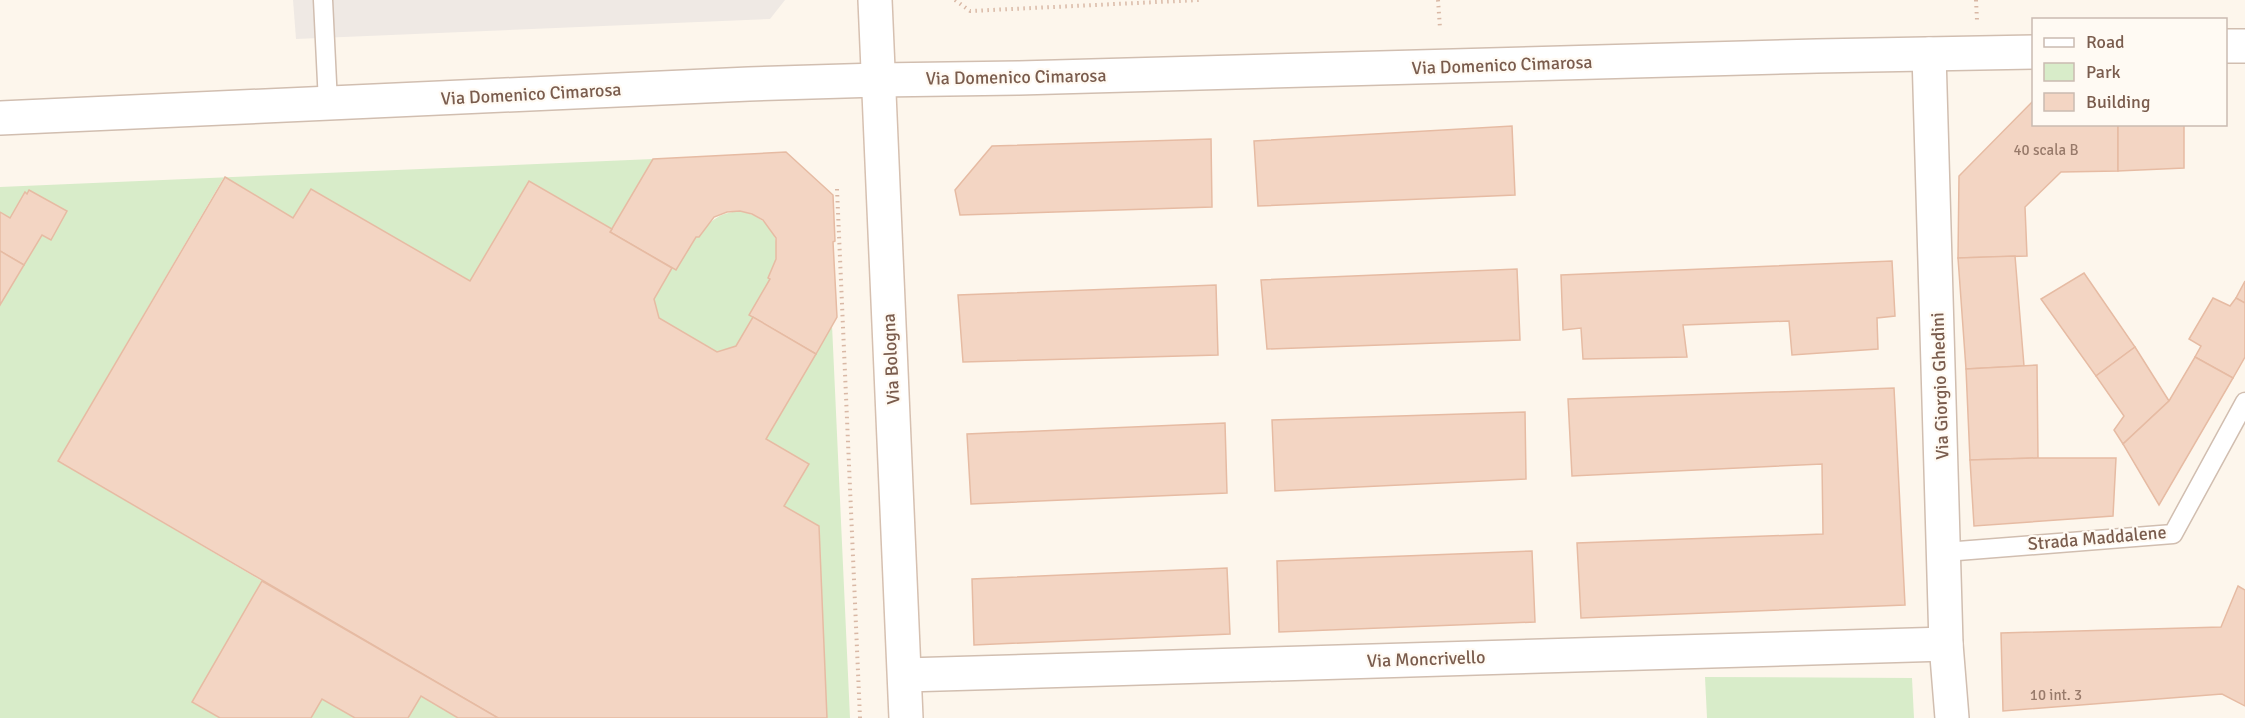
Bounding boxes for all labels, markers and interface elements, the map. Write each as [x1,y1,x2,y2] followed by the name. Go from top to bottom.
[2032,18,2227,126] legend
[2086,31,2125,53] text: Road
[1411,51,1593,79] street label: Via Domenico Cimarosa
[2086,61,2121,83] text: Park
[925,64,1107,90] street label: Via Domenico Cimarosa
[440,78,622,110] street label: Via Domenico Cimarosa
[2086,91,2150,113] text: Building
[2013,141,2079,159] house number: 40 scala B
[1926,312,1954,460] street label: Via Giorgio Ghedini
[878,313,904,405] street label: Via Bologna
[2027,521,2167,555] street label: Strada Maddalene
[1366,646,1486,672] street label: Via Moncrivello
[2030,686,2082,704] house number: 10 int. 3

